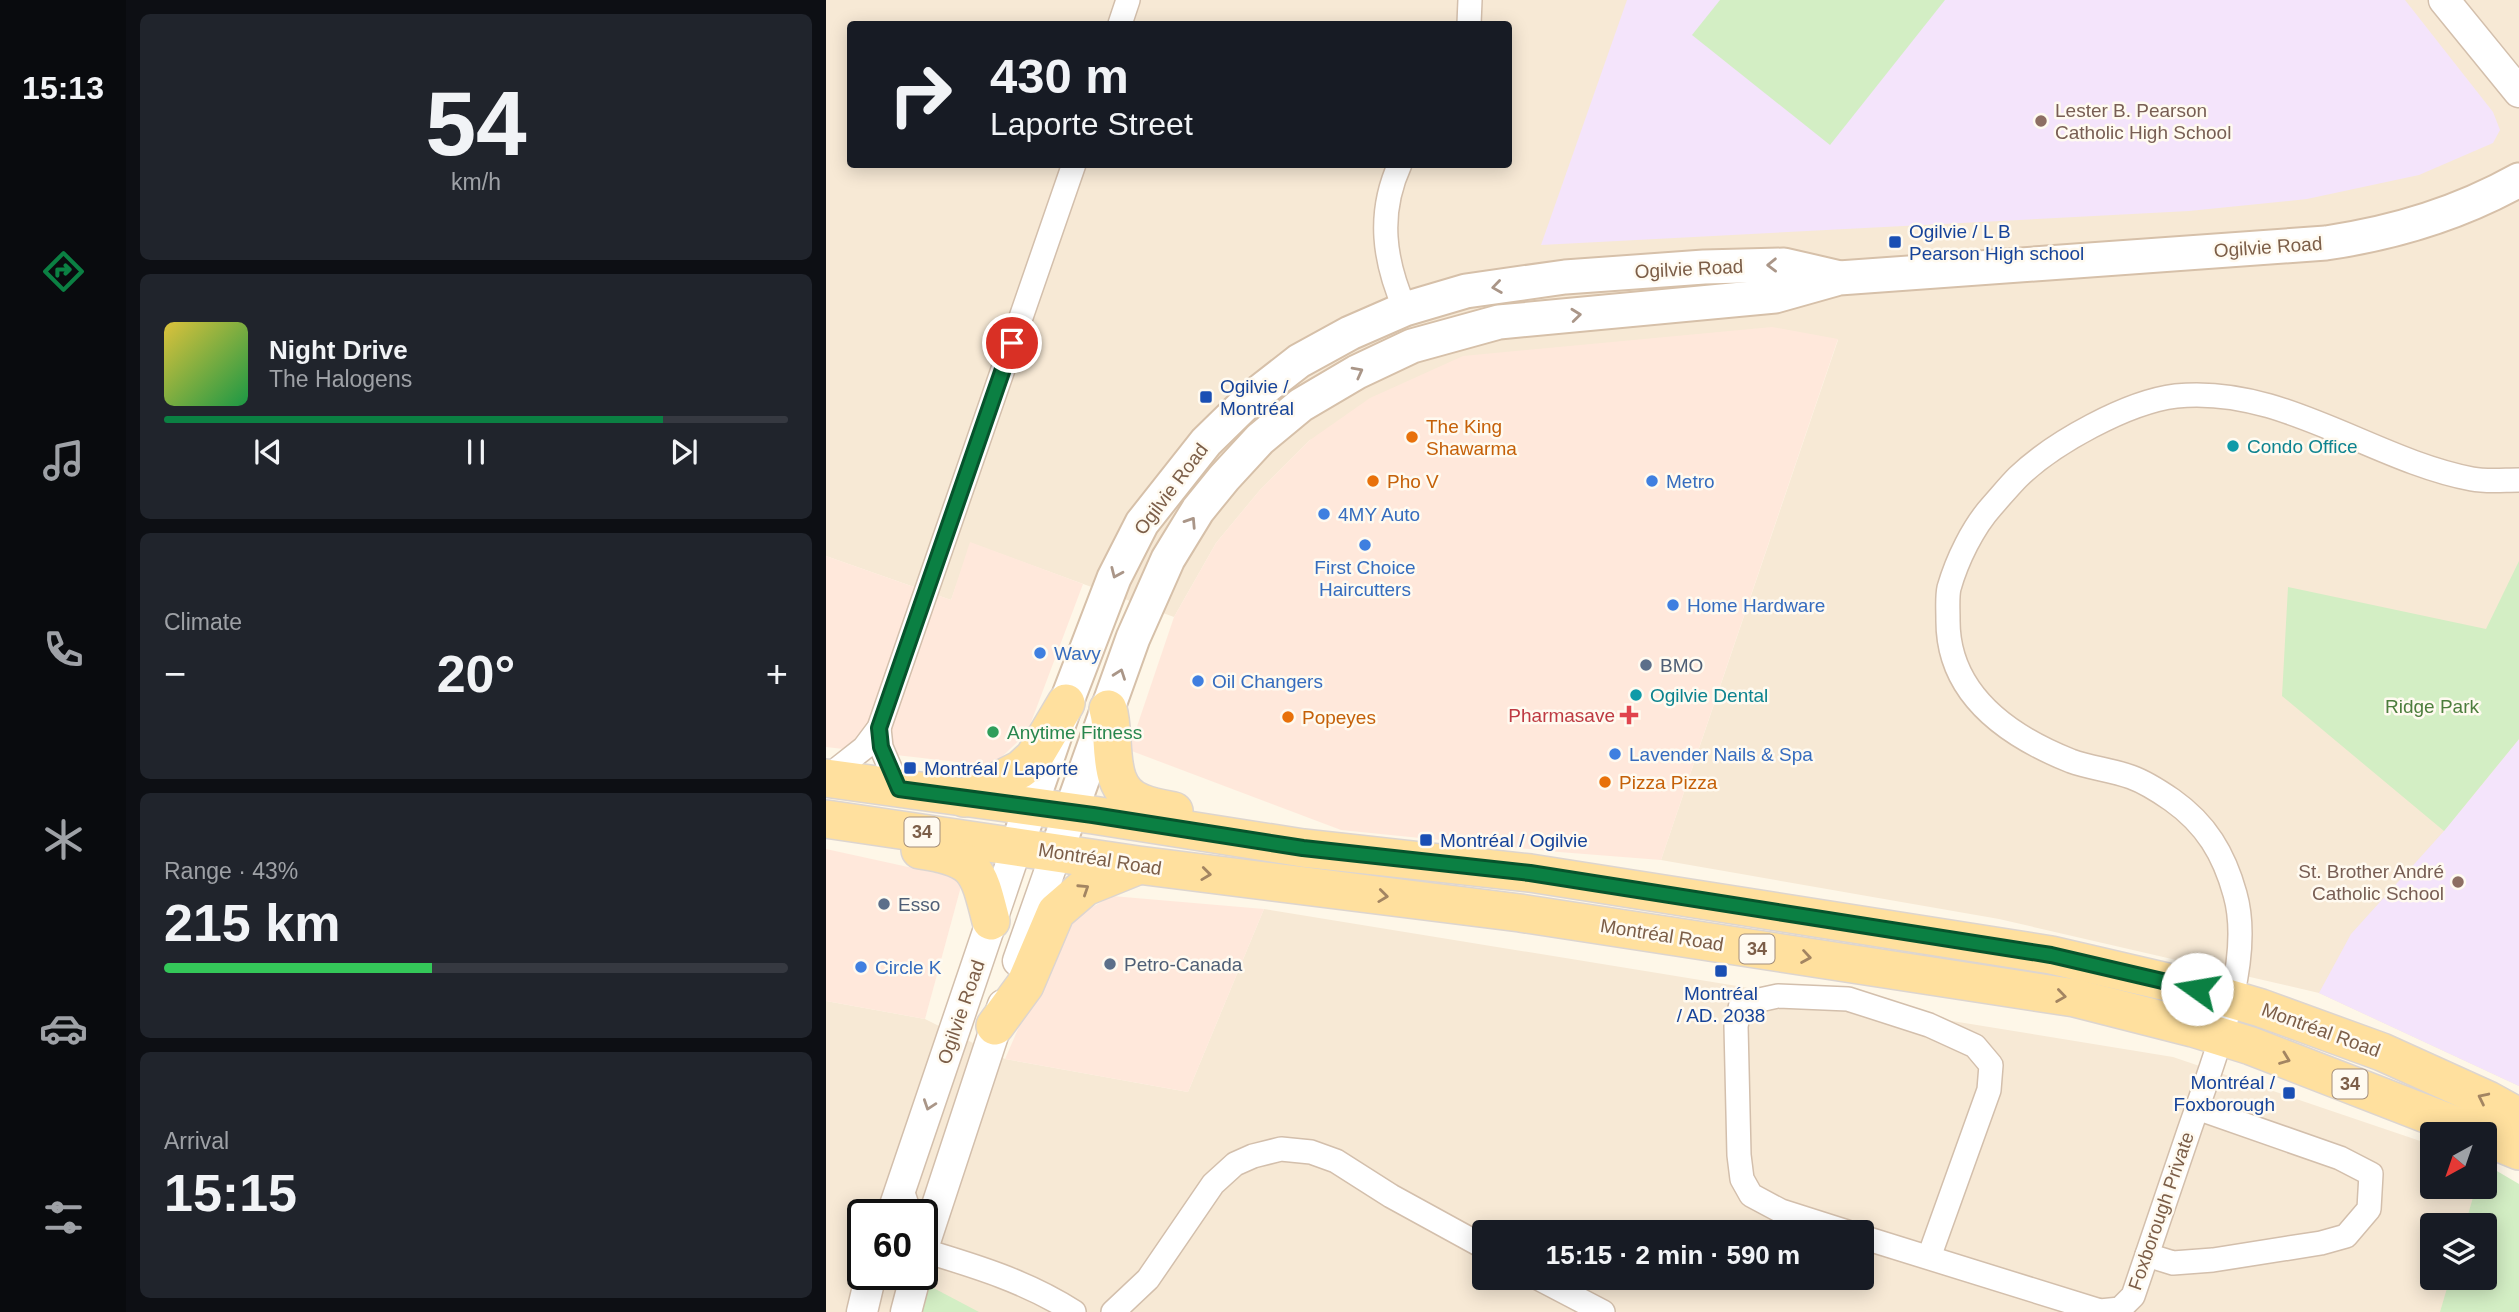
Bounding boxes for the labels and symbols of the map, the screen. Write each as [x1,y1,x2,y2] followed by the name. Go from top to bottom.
[2055,100,2231,143] place label: Lester B. Pearson Catholic High School
[2033,113,2049,129] marker: Lester B. Pearson Catholic High School
[1909,221,2084,264] place label: Ogilvie / L B Pearson High school
[2213,233,2323,261] street label: Ogilvie Road
[1887,234,1903,250] marker: Ogilvie / L B Pearson High school
[1634,256,1744,282] street label: Ogilvie Road
[1766,258,1777,273] one-way arrow
[1491,279,1502,294] one-way arrow
[1571,308,1582,323] one-way arrow
[982,313,1042,373] pin
[1351,367,1363,380] one-way arrow
[1220,376,1294,419] place label: Ogilvie / Montréal
[1198,389,1214,405] marker: Ogilvie / Montréal
[1426,416,1517,459] place label: The King Shawarma
[1404,429,1420,445] marker: The King Shawarma
[2247,436,2358,457] place label: Condo Office
[2225,438,2241,454] marker: Condo Office
[1130,439,1212,539] street label: Ogilvie Road
[1387,471,1439,492] place label: Pho V
[1666,471,1715,492] place label: Metro
[1365,473,1381,489] marker: Pho V
[1644,473,1660,489] marker: Metro
[1338,504,1420,525] place label: 4MY Auto
[1316,506,1332,522] marker: 4MY Auto
[1183,517,1195,530] one-way arrow
[1357,537,1373,553] marker: First Choice Haircutters
[1314,557,1416,600] place label: First Choice Haircutters
[1110,566,1124,579] one-way arrow
[1687,595,1825,616] place label: Home Hardware
[1665,597,1681,613] marker: Home Hardware
[1054,643,1101,664] place label: Wavy
[1032,645,1048,661] marker: Wavy
[1660,655,1703,676] place label: BMO
[1638,657,1654,673] marker: BMO
[1112,668,1126,680] one-way arrow
[1212,671,1323,692] place label: Oil Changers
[1190,673,1206,689] marker: Oil Changers
[1650,685,1768,706] place label: Ogilvie Dental
[1628,687,1644,703] marker: Ogilvie Dental
[2385,696,2479,717] park label: Ridge Park
[1508,705,1615,726] place label: Pharmasave
[1302,707,1376,728] place label: Popeyes
[1621,707,1637,723] marker: Pharmasave
[1280,709,1296,725] marker: Popeyes
[1007,722,1142,743] place label: Anytime Fitness
[985,724,1001,740] marker: Anytime Fitness
[1629,744,1813,765] place label: Lavender Nails & Spa
[1607,746,1623,762] marker: Lavender Nails & Spa
[924,758,1078,779] place label: Montréal / Laporte
[902,760,918,776] marker: Montréal / Laporte
[1619,772,1718,793] place label: Pizza Pizza
[1597,774,1613,790] marker: Pizza Pizza
[904,818,940,846] road number: 34
[1440,830,1588,851] place label: Montréal / Ogilvie
[1418,832,1434,848] marker: Montréal / Ogilvie
[1037,839,1163,879] street label: Montréal Road
[2298,861,2444,904] place label: St. Brother André Catholic School
[1200,866,1212,881] one-way arrow
[2450,874,2466,890] marker: St. Brother André Catholic School
[1076,885,1089,898] one-way arrow
[1377,889,1389,904] one-way arrow
[898,894,940,915] place label: Esso
[876,896,892,912] marker: Esso
[1599,915,1725,955] street label: Montréal Road
[1740,934,1774,964] road number: 34
[1800,949,1812,964] one-way arrow
[2160,952,2234,1026] position arrow
[1124,954,1243,975] place label: Petro-Canada
[1102,956,1118,972] marker: Petro-Canada
[875,957,942,978] place label: Circle K
[933,957,989,1067] street label: Ogilvie Road
[853,959,869,975] marker: Circle K
[1713,963,1729,979] marker: Montréal / AD. 2038
[1677,983,1765,1026] place label: Montréal / AD. 2038
[2055,988,2067,1003] one-way arrow
[2259,999,2383,1061] street label: Montréal Road
[2278,1051,2290,1065] one-way arrow
[2332,1070,2368,1098] road number: 34
[2174,1072,2276,1115] place label: Montréal / Foxborough
[2281,1085,2297,1101] marker: Montréal / Foxborough
[2478,1092,2490,1106] one-way arrow
[923,1098,937,1110] one-way arrow
[2420,1122,2497,1199] north arrow
[2124,1129,2198,1293] street label: Foxborough Private
[847,1199,938,1290] speed limit sign: 60

